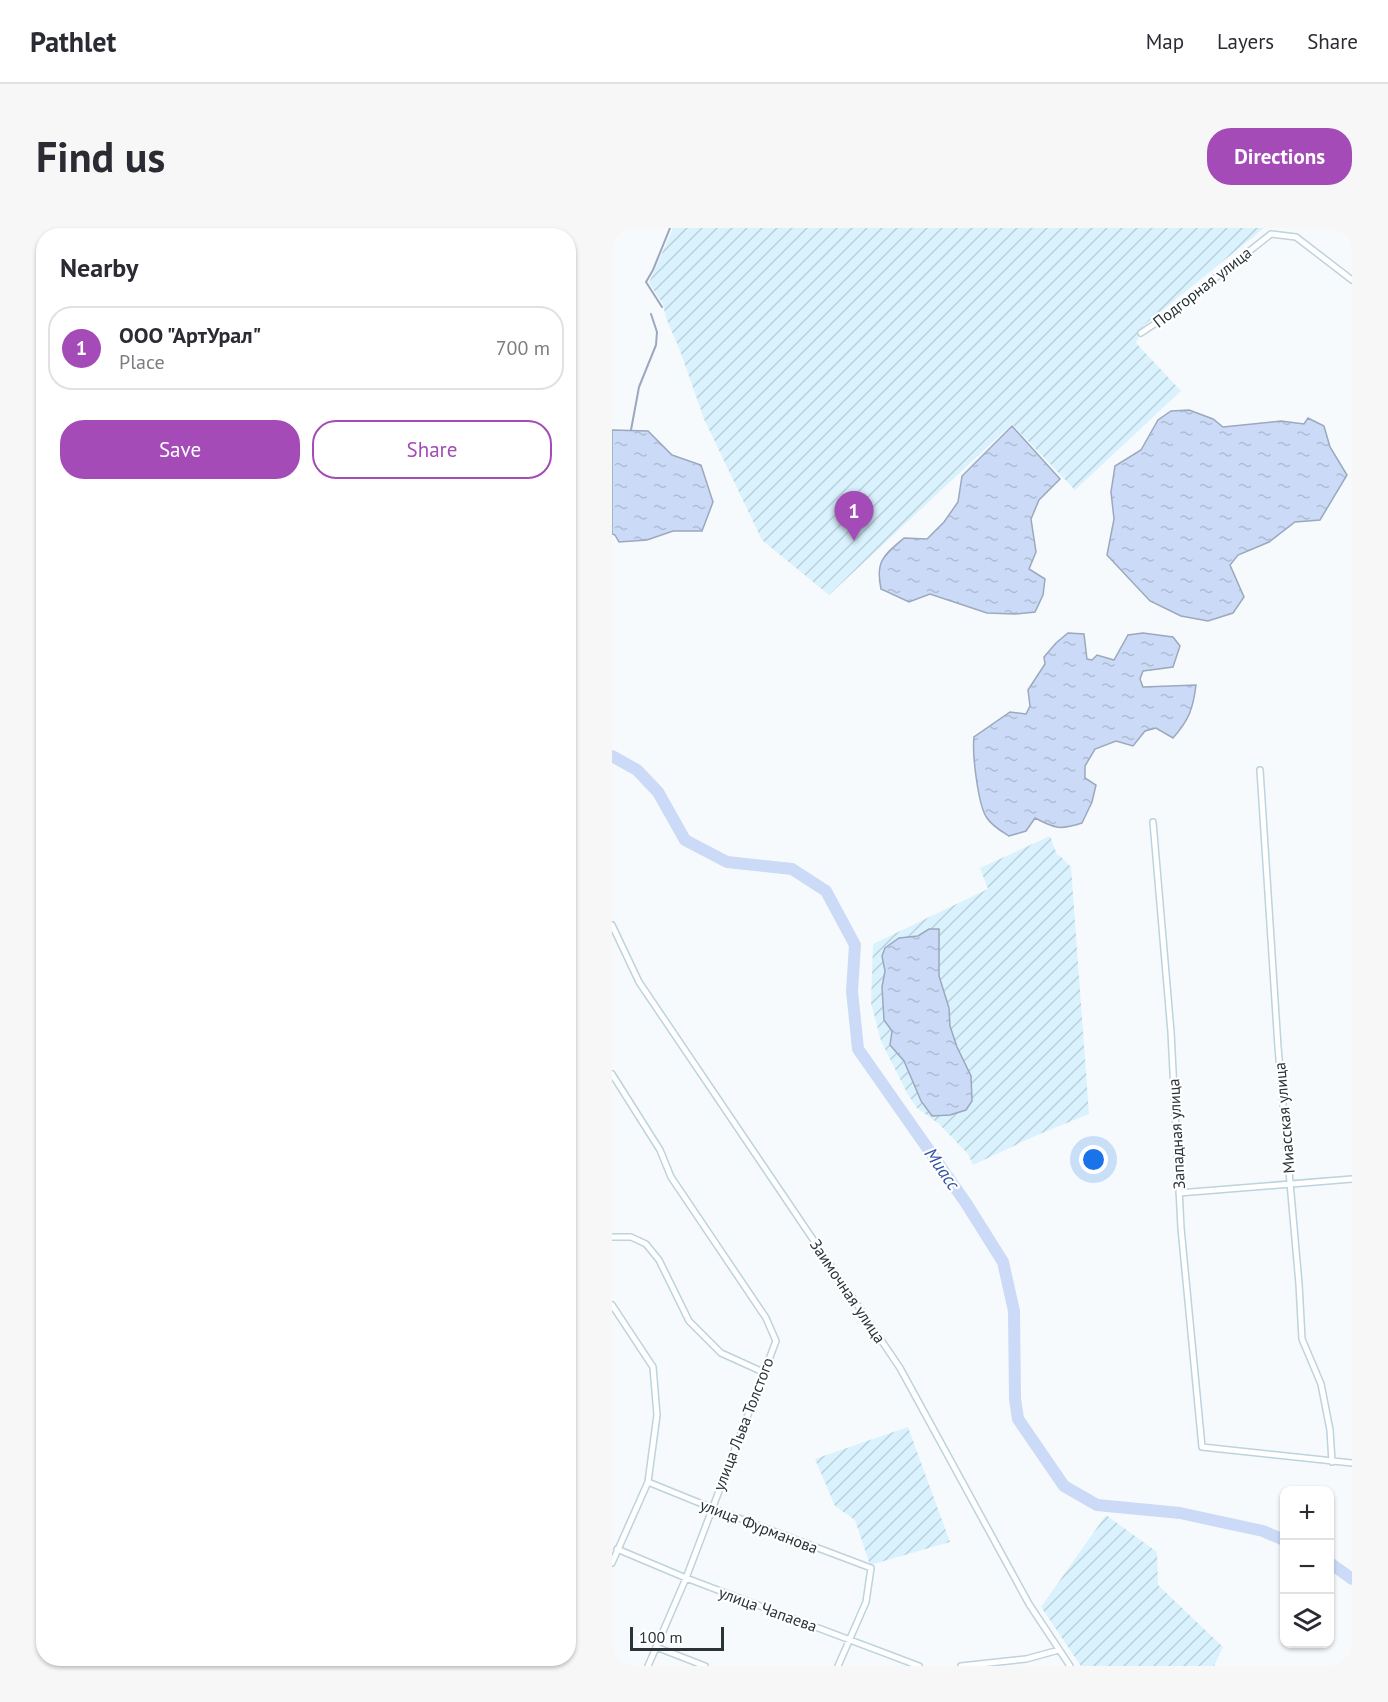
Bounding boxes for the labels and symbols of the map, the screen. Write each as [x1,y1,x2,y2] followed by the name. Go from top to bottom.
[1149,242,1255,332] street label: Подгорная улица
[834,492,874,541] pin: 1
[1269,1062,1299,1174] street label: Миасская улица
[1163,1078,1189,1190] street label: Западная улица
[920,1143,965,1195] water label: Миасс
[1079,1145,1108,1174] your location
[806,1235,890,1347] street label: Заимочная улица
[708,1355,778,1493] street label: улица Льва Толстого
[697,1494,821,1558] street label: улица Фурманова
[716,1582,820,1636] street label: улица Чапаева
[630,1624,724,1652] scale bar

